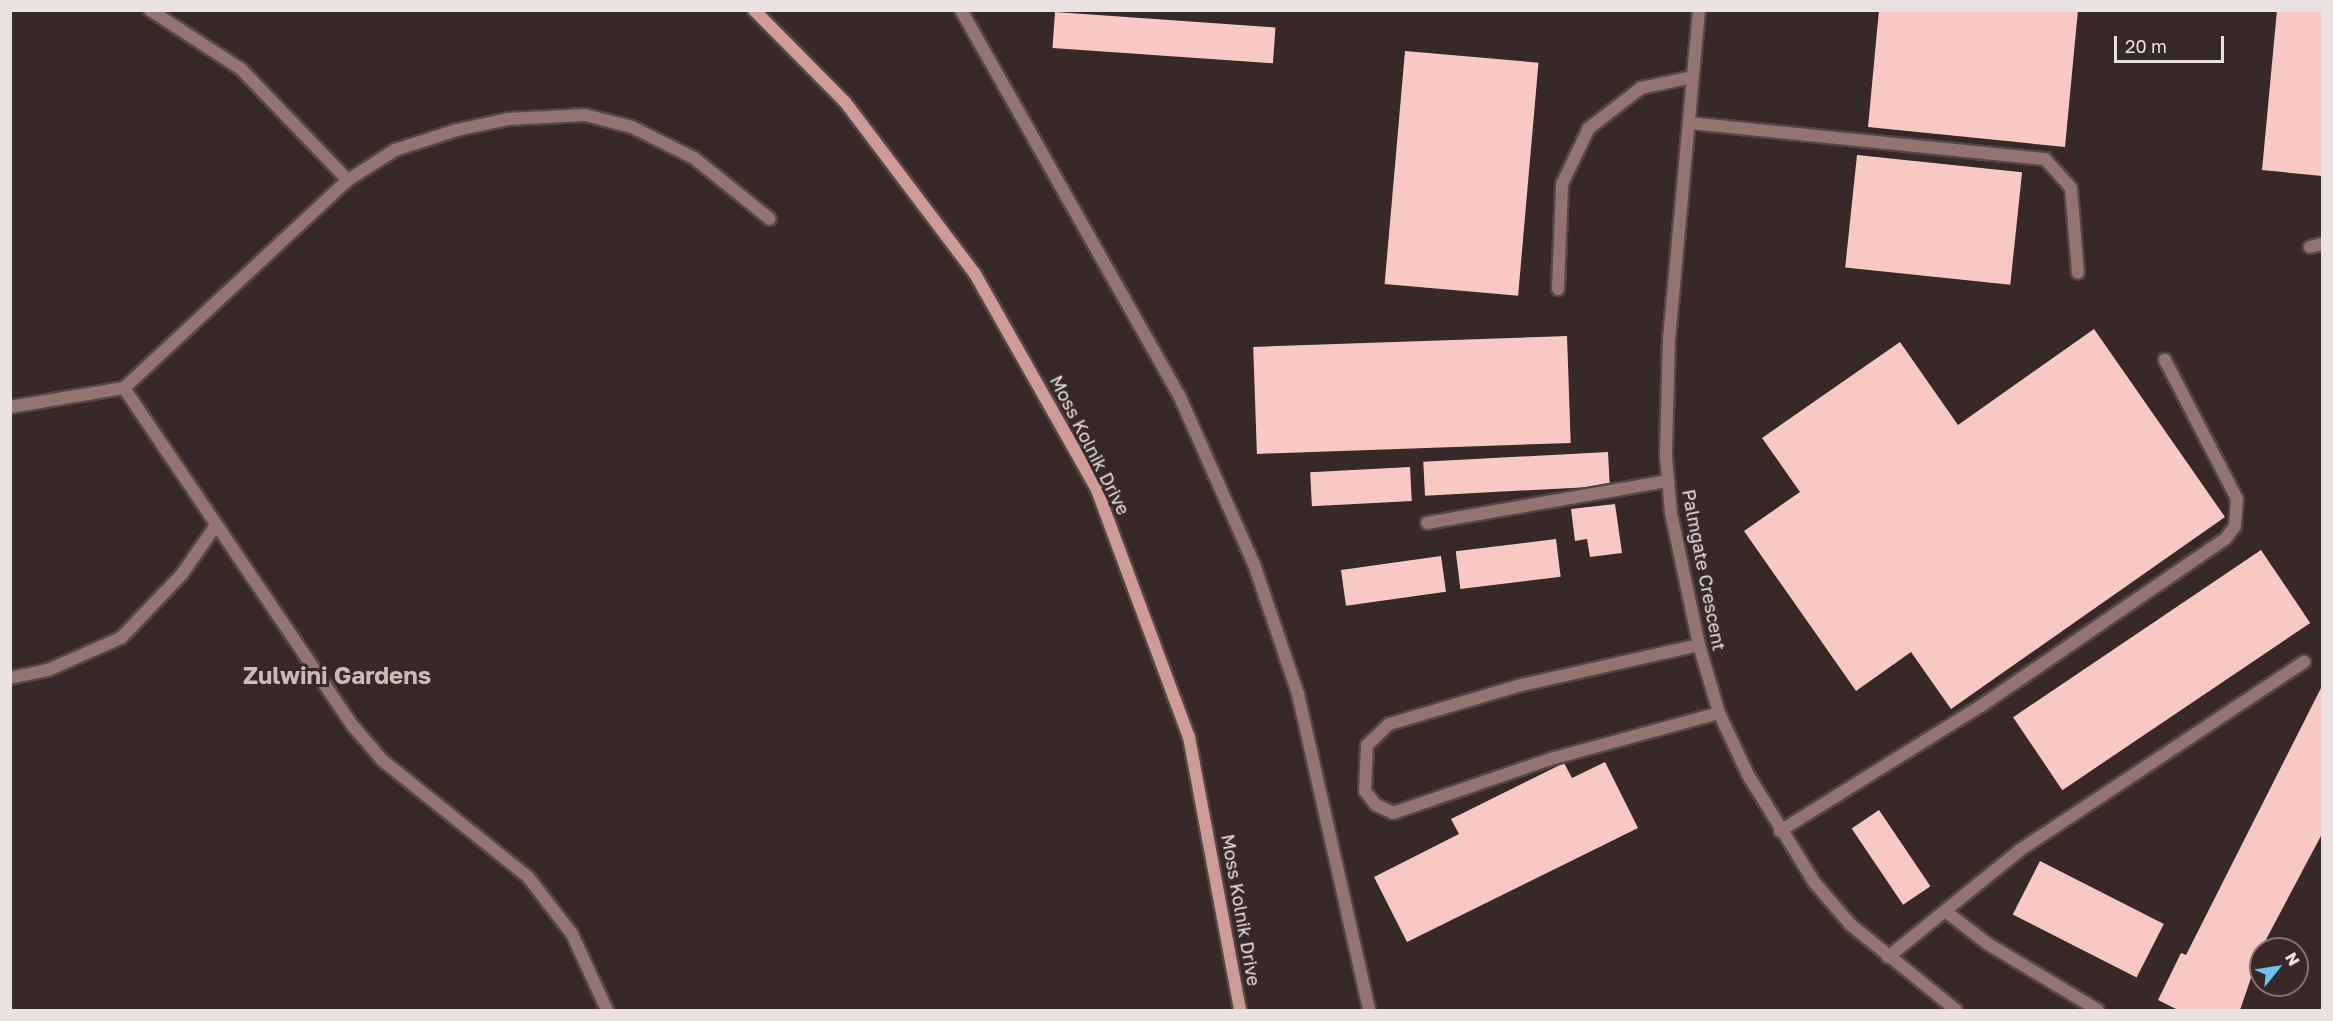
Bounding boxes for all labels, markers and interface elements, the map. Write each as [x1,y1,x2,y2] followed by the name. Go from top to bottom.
[2117,24,2226,62] scale bar
[2125,35,2167,57] text: 20 m
[1045,372,1135,518] street label: Moss Kolnik Drive
[1678,487,1730,653] street label: Palmgate Crescent
[243,661,431,689] district label: Zulwini Gardens
[1217,832,1265,988] street label: Moss Kolnik Drive
[2249,937,2309,997] north arrow
[2281,949,2305,969] text: N

